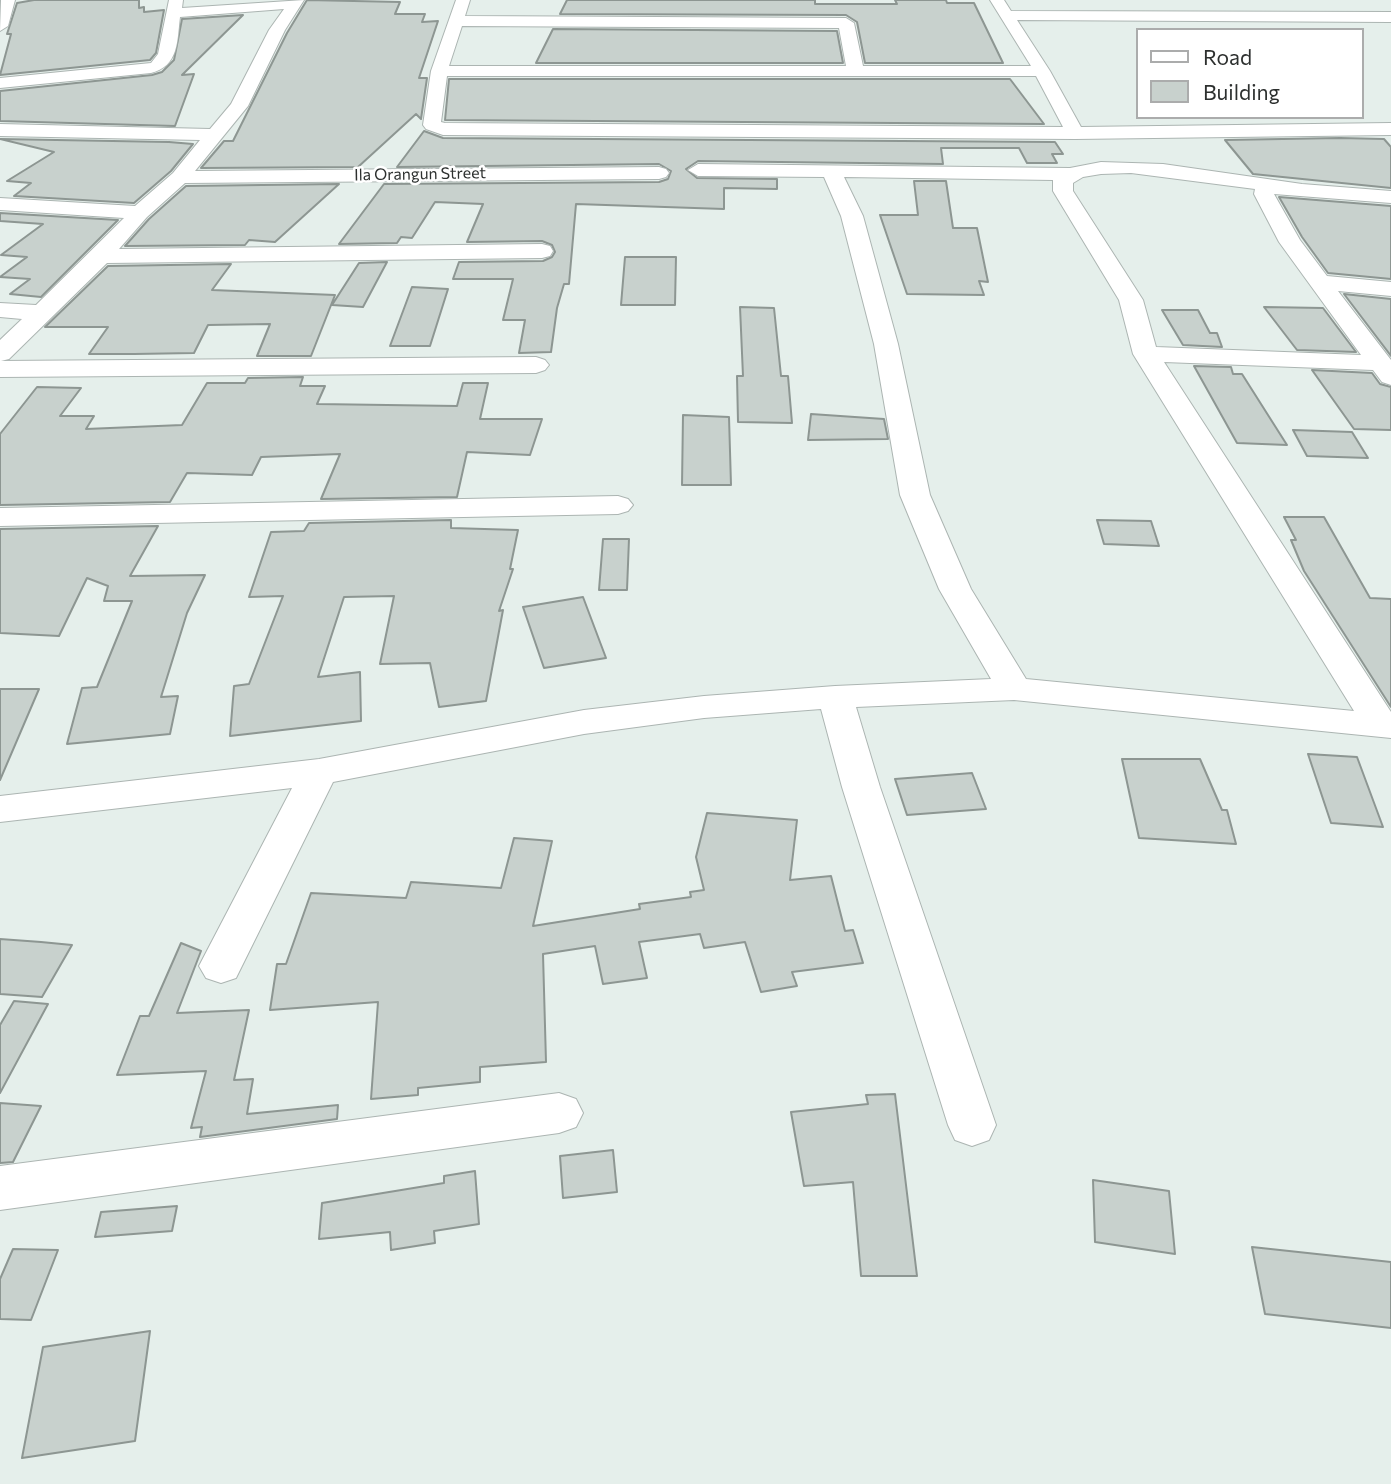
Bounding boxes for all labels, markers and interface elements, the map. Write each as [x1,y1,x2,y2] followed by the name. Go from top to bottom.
[1136,28,1363,119] legend
[1203,44,1252,69] text: Road
[1203,79,1280,104] text: Building
[354,163,486,185] street label: Ila Orangun Street

